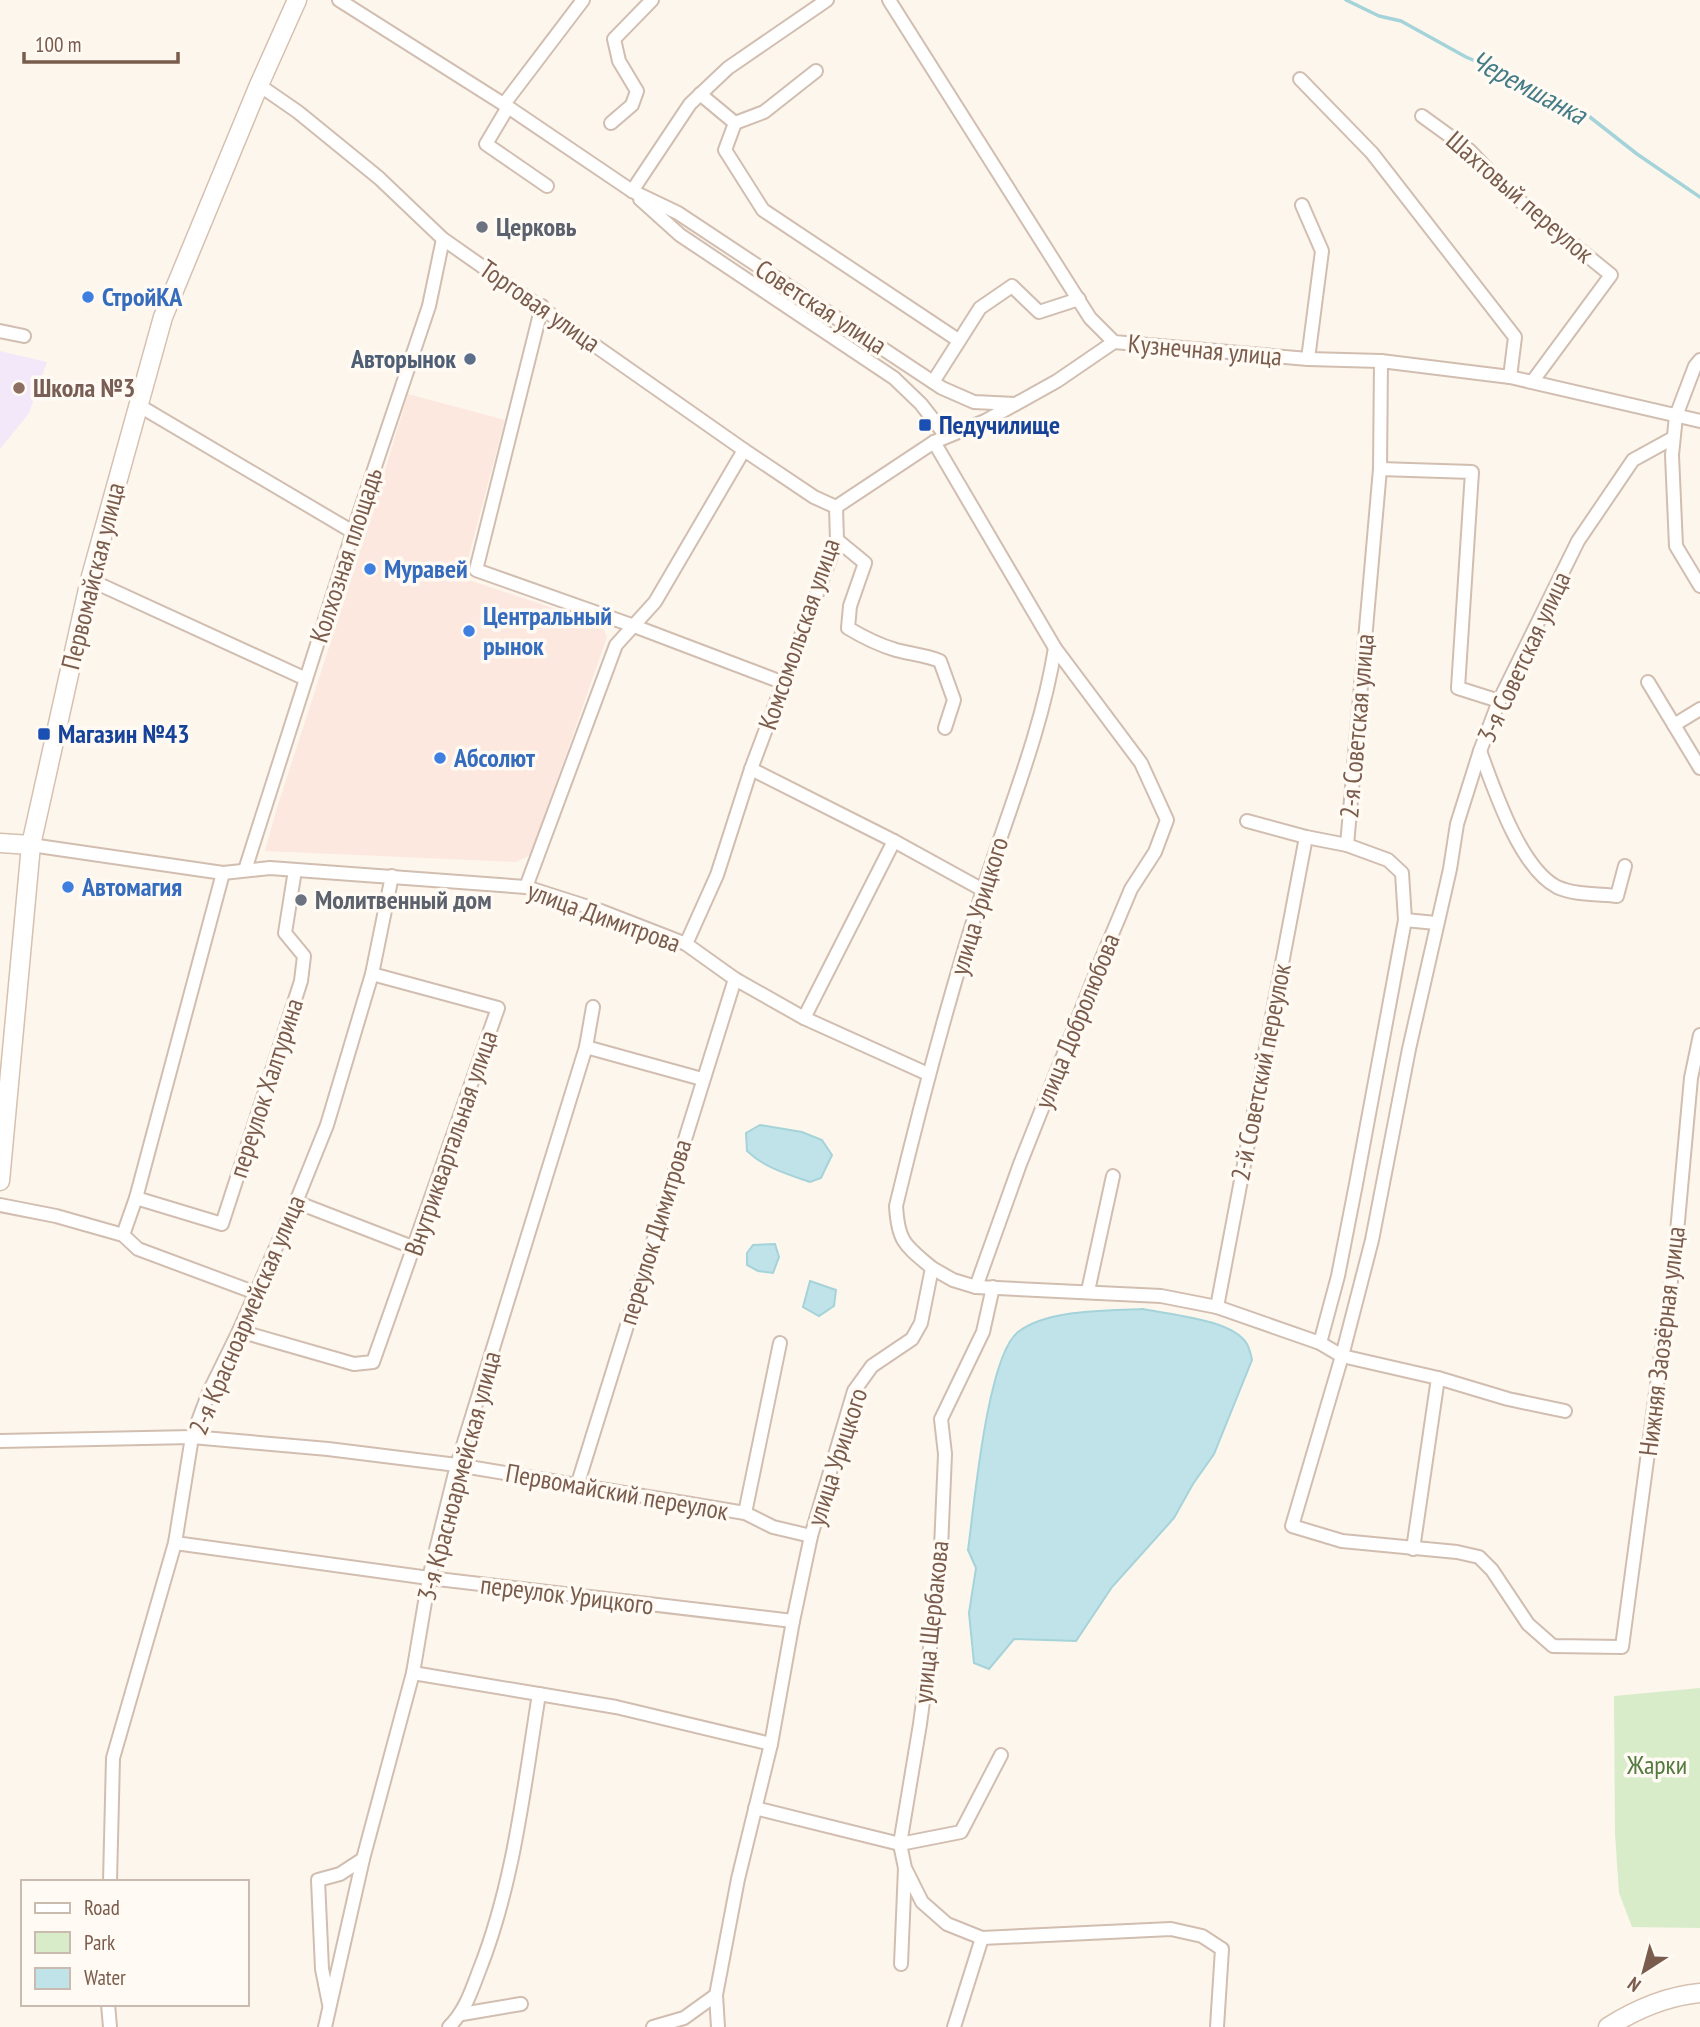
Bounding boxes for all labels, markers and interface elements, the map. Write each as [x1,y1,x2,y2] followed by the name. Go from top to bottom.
[24,21,178,65] scale bar
[35,31,81,58] text: 100 m
[1465,41,1595,133] water label: Черемшанка
[1440,124,1601,270] street label: Шахтовый переулок
[496,210,577,243] place label: Церковь
[474,219,490,235] marker: Церковь
[474,252,607,359] street label: Торговая улица
[749,252,893,361] street label: Советская улица
[102,280,183,313] place label: СтройКА
[80,289,96,305] marker: СтройКА
[1127,326,1283,373] street label: Кузнечная улица
[350,342,456,375] place label: Авторынок
[462,351,478,367] marker: Авторынок
[33,371,135,404] place label: Школа №3
[11,380,27,396] marker: Школа №3
[939,408,1060,441] place label: Педучилище
[917,417,933,433] marker: Педучилище
[302,463,389,646] street label: Колхозная площадь
[53,479,132,673] street label: Первомайская улица
[750,534,847,734] street label: Комсомольская улица
[384,552,468,585] place label: Муравей
[362,561,378,577] marker: Муравей
[1470,566,1578,748] street label: 3-я Советская улица
[483,599,612,662] place label: Центральный рынок
[461,623,477,639] marker: Центральный рынок
[1332,632,1381,820] street label: 2-я Советская улица
[58,717,190,750] place label: Магазин №43
[36,726,52,742] marker: Магазин №43
[453,741,535,774] place label: Абсолют
[432,750,448,766] marker: Абсолют
[942,833,1015,979] street label: улица Урицкого
[81,870,182,903] place label: Автомагия
[523,874,685,959] street label: улица Димитрова
[60,879,76,895] marker: Автомагия
[315,883,492,916] place label: Молитвенный дом
[293,892,309,908] marker: Молитвенный дом
[1026,928,1127,1113] street label: улица Добролюбова
[1223,961,1298,1183] street label: 2-й Советский переулок
[221,994,310,1182] street label: переулок Халтурина
[397,1026,505,1260] street label: Внутриквартальная улица
[611,1135,698,1329] street label: переулок Димитрова
[181,1190,312,1440] street label: 2-я Красноармейская улица
[1631,1224,1692,1457] street label: Нижняя Заозёрная улица
[409,1347,508,1604] street label: 3-я Красноармейская улица
[799,1384,874,1530] street label: улица Урицкого
[503,1456,731,1527] street label: Первомайский переулок
[906,1539,955,1705] street label: улица Щербакова
[479,1568,656,1622] street label: переулок Урицкого
[1626,1748,1687,1781] park label: Жарки
[21,1880,248,2006] legend
[84,1894,120,1921] text: Road
[84,1929,115,1956] text: Park
[1609,1936,1679,2006] north arrow
[84,1964,126,1991] text: Water
[1623,1972,1645,1997] text: N

